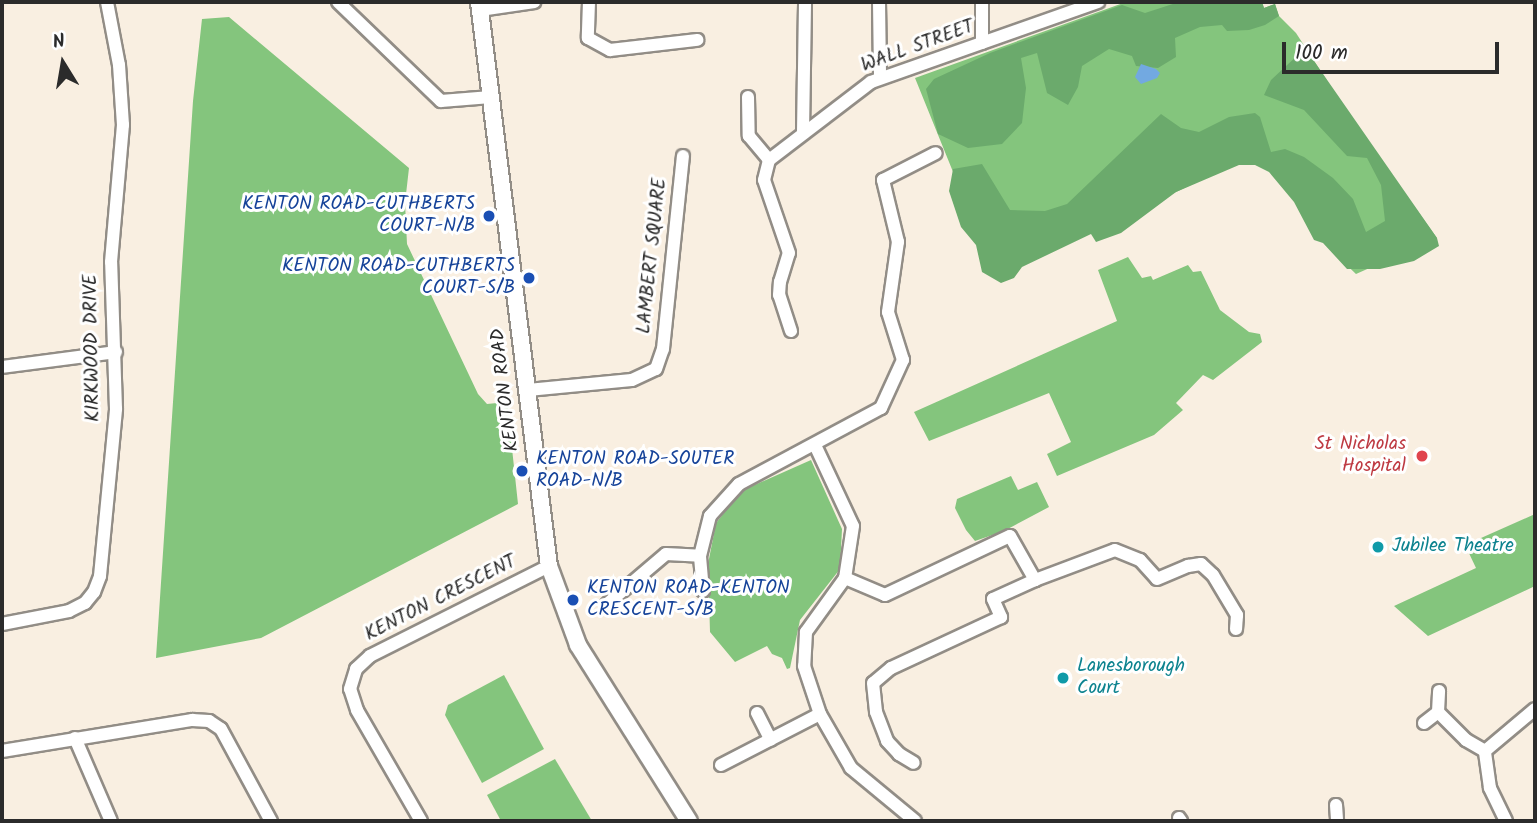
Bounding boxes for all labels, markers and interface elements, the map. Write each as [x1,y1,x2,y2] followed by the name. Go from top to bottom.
[858,16,978,78] street label: WALL STREET
[50,27,68,58] text: N
[28,28,98,98] north arrow
[1285,28,1502,72] scale bar
[1295,37,1348,70] text: 100 m
[633,177,673,335] street label: LAMBERT SQUARE
[242,194,475,238] place label: KENTON ROAD-CUTHBERTS COURT-N/B
[481,208,497,224] marker: KENTON ROAD-CUTHBERTS COURT-N/B
[282,256,515,300] place label: KENTON ROAD-CUTHBERTS COURT-S/B
[521,270,537,286] marker: KENTON ROAD-CUTHBERTS COURT-S/B
[80,274,106,422] street label: KIRKWOOD DRIVE
[487,327,525,453] street label: KENTON ROAD
[1315,434,1406,478] place label: St Nicholas Hospital
[1412,446,1432,466] marker: St Nicholas Hospital
[536,449,734,493] place label: KENTON ROAD-SOUTER ROAD-N/B
[514,463,530,479] marker: KENTON ROAD-SOUTER ROAD-N/B
[1392,536,1514,558] place label: Jubilee Theatre
[1370,539,1386,555] marker: Jubilee Theatre
[362,551,520,647] street label: KENTON CRESCENT
[587,578,790,622] place label: KENTON ROAD-KENTON CRESCENT-S/B
[565,592,581,608] marker: KENTON ROAD-KENTON CRESCENT-S/B
[1077,656,1185,700] place label: Lanesborough Court
[1055,670,1071,686] marker: Lanesborough Court

